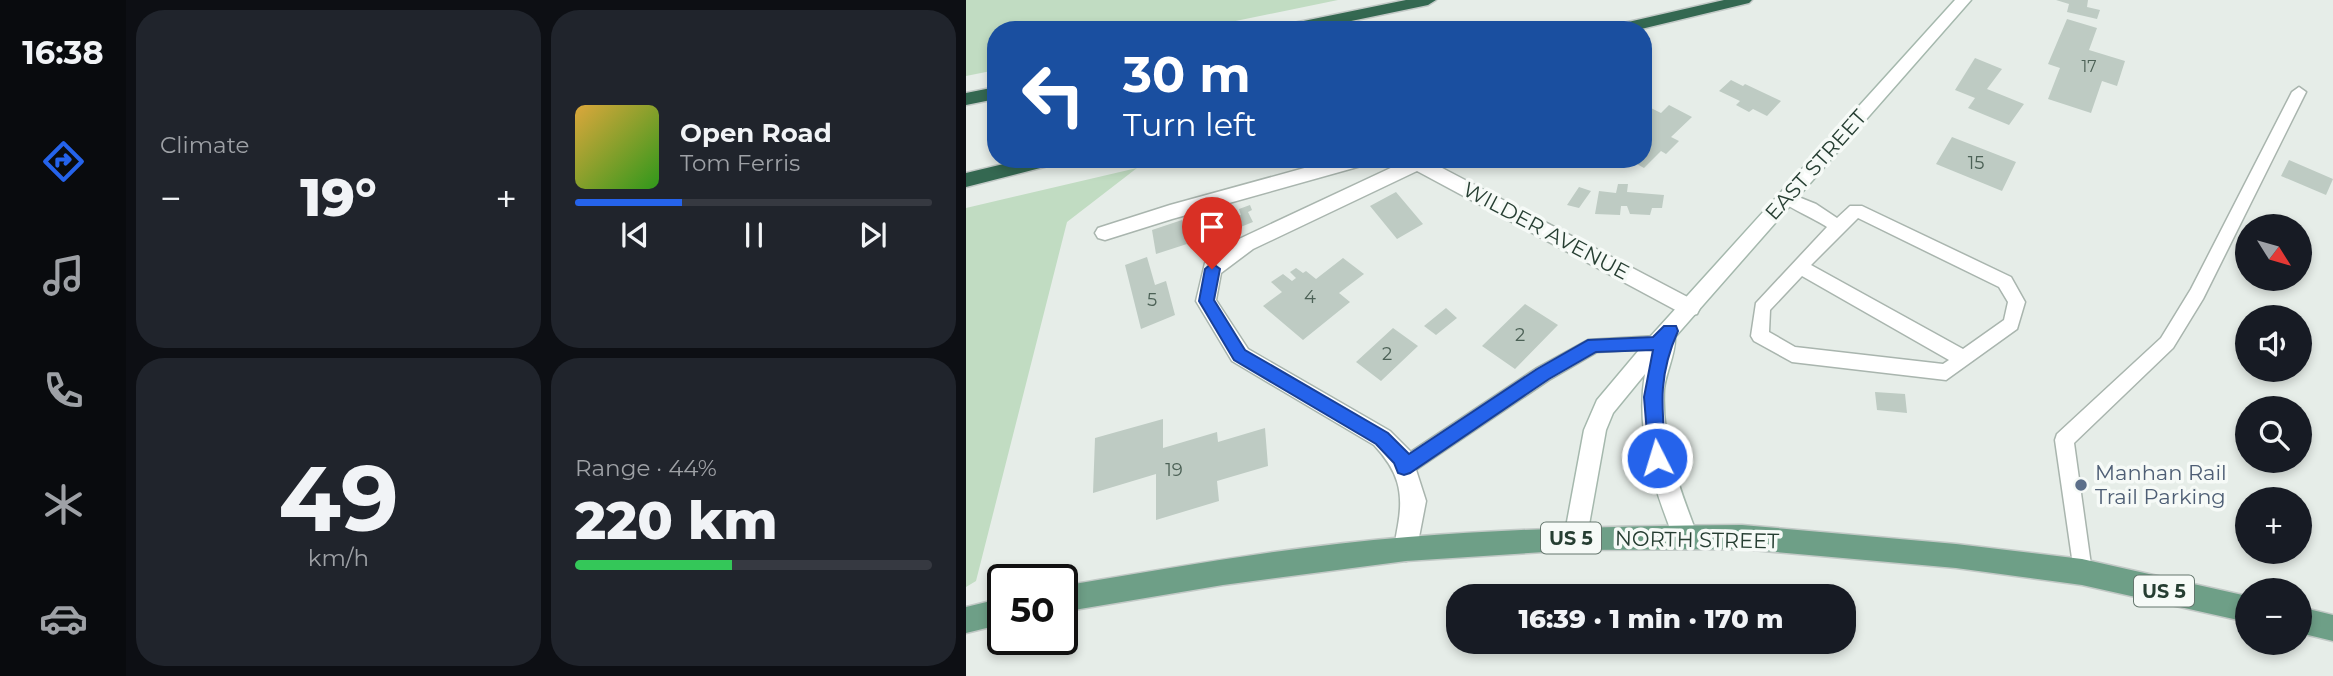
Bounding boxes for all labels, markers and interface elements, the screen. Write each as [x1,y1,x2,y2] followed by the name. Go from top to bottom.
[22,33,104,72] text: 16:38
[1123,45,1251,104] text: 30 m
[1008,49,1099,140] icon: left
[2081,57,2097,76] house number: 17
[1760,104,1872,225] street label: EAST STREET
[1123,105,1257,144] text: Turn left
[680,117,832,149] text: Open Road
[160,131,249,159] text: Climate
[39,137,88,186] icon: directions
[680,149,800,177] text: Tom Ferris
[1968,152,1984,174] house number: 15
[300,166,377,229] text: 19°
[160,175,182,222] text: −
[495,175,517,222] text: +
[1459,176,1633,285] street label: WILDER AVENUE
[1182,197,1242,269] pin
[1193,208,1231,246] icon: arrive
[2235,214,2312,290] north arrow
[2235,214,2312,655] map controls
[616,216,654,254] icon: previous
[735,216,773,254] icon: pause
[854,216,892,254] icon: next
[39,251,88,300] icon: music
[1304,286,1316,308] house number: 4
[1147,289,1157,311] house number: 5
[2235,305,2312,382] button: sound
[1515,324,1525,346] house number: 2
[1382,343,1392,365] house number: 2
[39,366,88,415] icon: phone
[2235,396,2312,473] button: search
[1620,421,1694,495] position arrow
[278,443,399,554] text: 49
[575,454,717,482] text: Range · 44%
[1165,459,1183,481] house number: 19
[2095,460,2227,509] place label: Manhan Rail Trail Parking
[2073,477,2089,493] marker: Manhan Rail Trail Parking
[39,480,88,529] icon: climate
[2235,487,2312,564] button: +
[575,489,778,552] text: 220 km
[1541,523,1601,554] road number: US 5
[1615,526,1779,553] street label: NORTH STREET
[308,544,369,572] text: km/h
[987,564,1078,655] speed limit sign: 50
[2134,576,2194,606] road number: US 5
[2235,578,2312,655] button: −
[39,594,88,643] icon: car
[1519,603,1783,635] text: 16:39 · 1 min · 170 m

